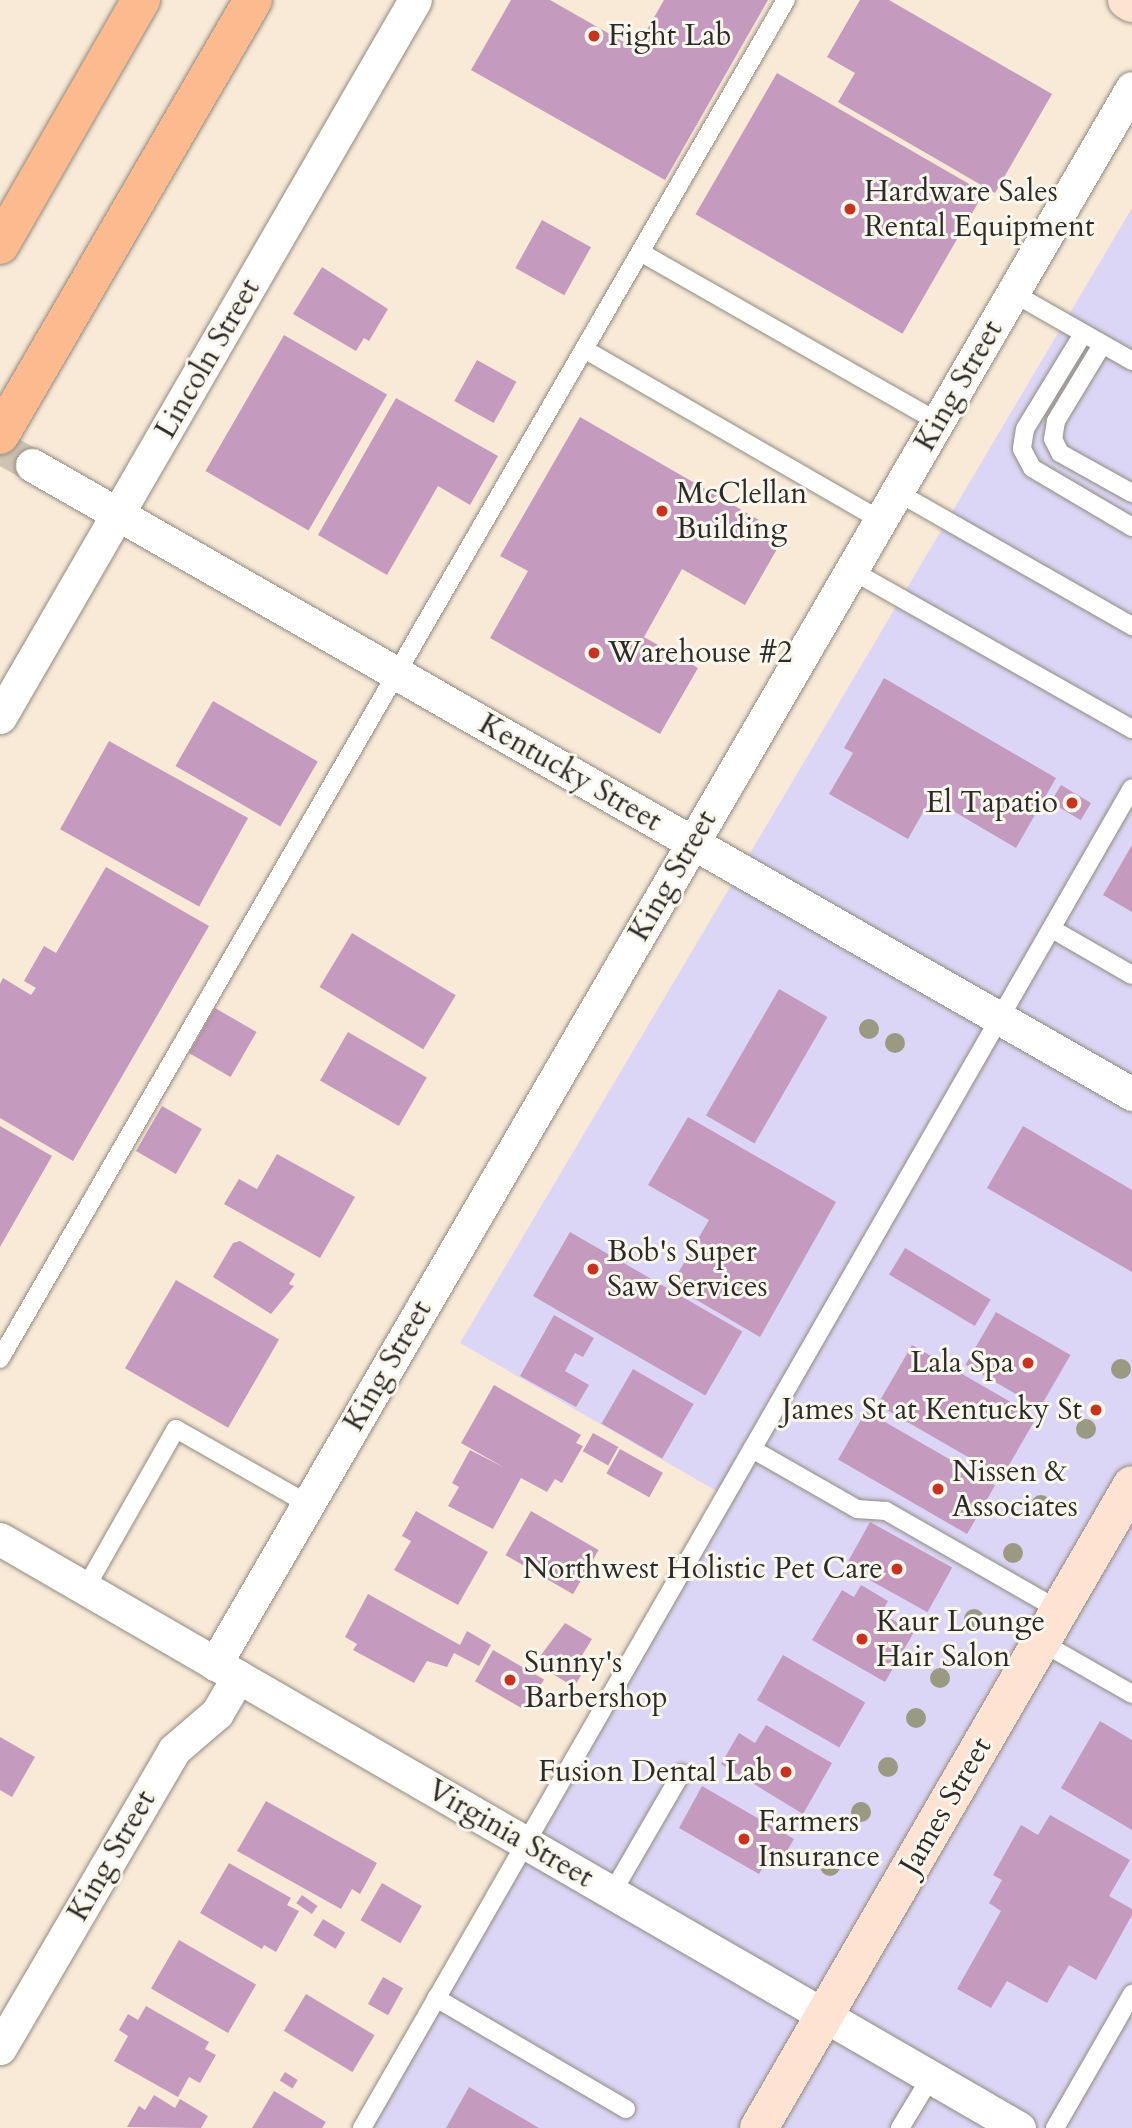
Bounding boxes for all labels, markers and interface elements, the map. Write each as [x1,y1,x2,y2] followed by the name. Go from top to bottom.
[608,18,732,54] place label: Fight Lab
[586,28,602,44] marker: Fight Lab
[864,174,1095,244] place label: Hardware Sales Rental Equipment
[842,201,858,217] marker: Hardware Sales Rental Equipment
[148,273,268,445] street label: Lincoln Street
[907,314,1011,458] street label: King Street
[676,476,807,546] place label: McClellan Building
[654,503,670,519] marker: McClellan Building
[608,635,792,671] place label: Warehouse #2
[586,645,602,661] marker: Warehouse #2
[472,706,668,840] street label: Kentucky Street
[926,785,1058,821] place label: El Tapatio
[1064,795,1080,811] marker: El Tapatio
[621,804,725,948] street label: King Street
[607,1234,768,1304] place label: Bob's Super Saw Services
[585,1261,601,1277] marker: Bob's Super Saw Services
[336,1294,440,1438] street label: King Street
[910,1345,1014,1381] place label: Lala Spa
[1020,1355,1036,1371] marker: Lala Spa
[782,1392,1082,1428] place label: James St at Kentucky St
[1088,1402,1104,1418] marker: James St at Kentucky St
[952,1454,1078,1524] place label: Nissen & Associates
[930,1481,946,1497] marker: Nissen & Associates
[523,1551,883,1587] place label: Northwest Holistic Pet Care
[889,1561,905,1577] marker: Northwest Holistic Pet Care
[876,1604,1045,1674] place label: Kaur Lounge Hair Salon
[854,1631,870,1647] marker: Kaur Lounge Hair Salon
[524,1645,668,1716] place label: Sunny's Barbershop
[502,1672,518,1688] marker: Sunny's Barbershop
[892,1731,1000,1881] street label: James Street
[538,1754,772,1790] place label: Fusion Dental Lab
[778,1764,794,1780] marker: Fusion Dental Lab
[421,1772,599,1896] street label: Virginia Street
[60,1784,164,1928] street label: King Street
[758,1804,880,1874] place label: Farmers Insurance
[736,1831,752,1847] marker: Farmers Insurance

